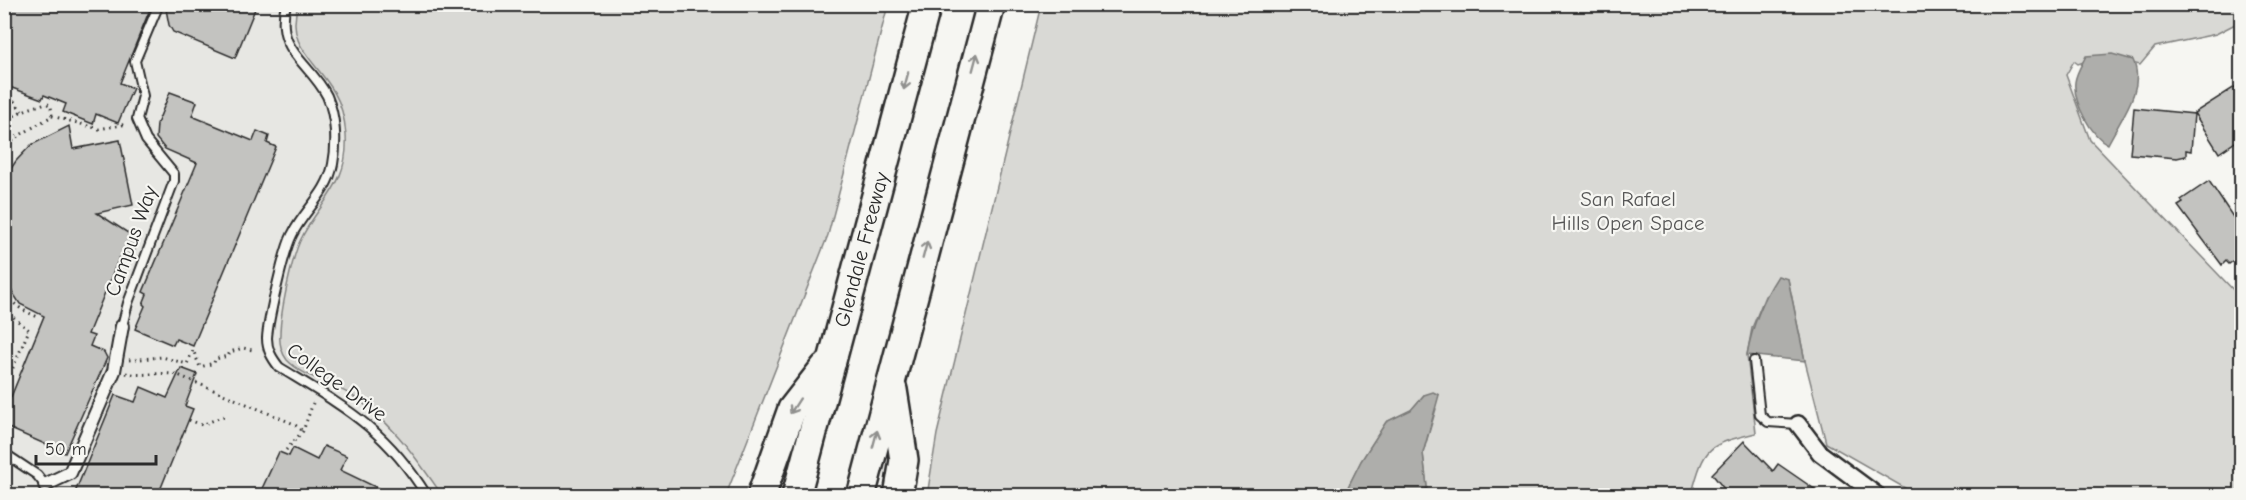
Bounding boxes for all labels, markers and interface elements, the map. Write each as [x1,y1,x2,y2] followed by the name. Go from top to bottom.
[970,53,982,72] one-way arrow
[900,71,912,90] one-way arrow
[829,169,894,330] street label: Glendale Freeway
[100,182,162,299] street label: Campus Way
[1552,187,1704,235] park label: San Rafael Hills Open Space
[920,241,932,260] one-way arrow
[282,338,392,426] street label: College Drive
[789,397,801,414] one-way arrow
[36,428,156,466] scale bar
[870,430,882,449] one-way arrow
[45,439,87,460] text: 50 m

